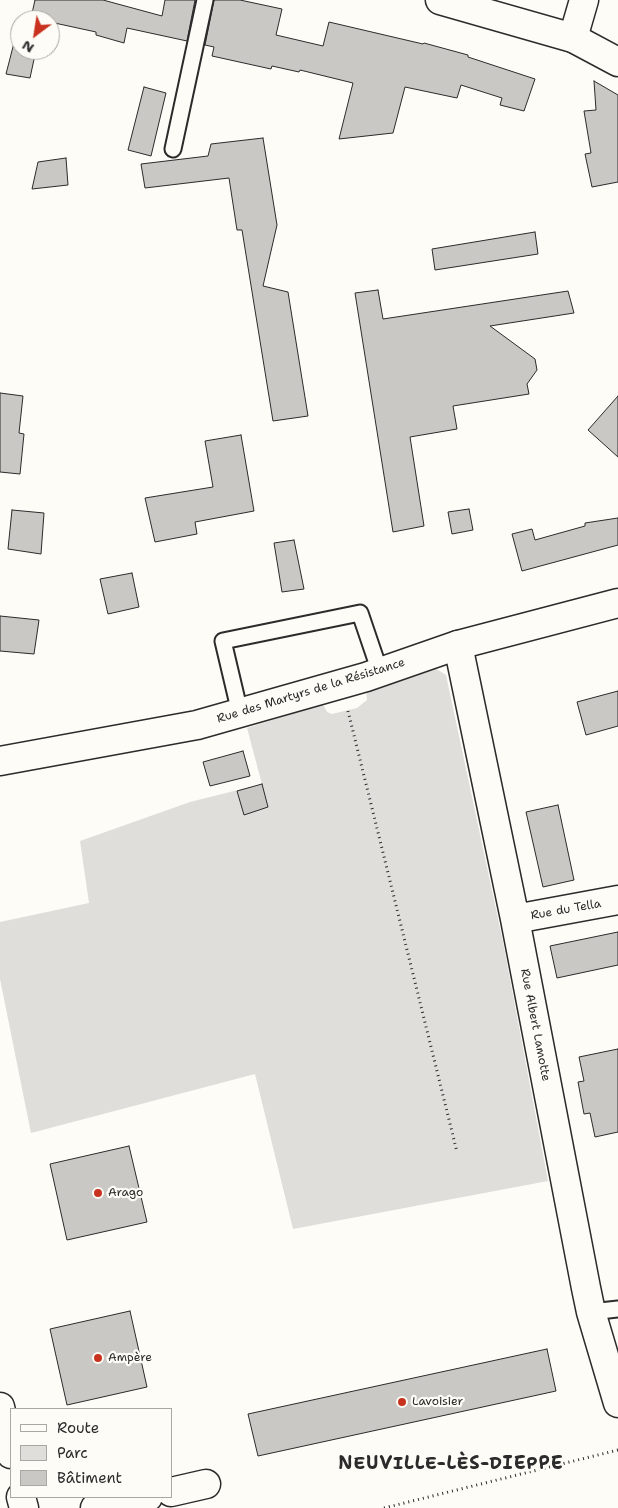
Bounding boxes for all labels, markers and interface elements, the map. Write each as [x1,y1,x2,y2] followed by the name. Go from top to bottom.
[10,10,60,60] north arrow
[18,36,37,58] text: N
[215,655,407,727] street label: Rue des Martyrs de la Résistance
[530,897,602,923] street label: Rue du Tella
[517,967,553,1083] street label: Rue Albert Lamotte
[108,1186,143,1200] place label: Arago
[92,1187,104,1199] marker: Arago
[108,1351,152,1365] place label: Ampère
[92,1352,104,1364] marker: Ampère
[412,1395,463,1409] place label: Lavoisier
[396,1396,408,1408] marker: Lavoisier
[10,1408,172,1498] legend
[57,1418,99,1438] text: Route
[57,1443,88,1463] text: Parc
[336,1453,566,1475] district label: NEUVILLE-LÈS-DIEPPE
[57,1468,122,1488] text: Bâtiment

